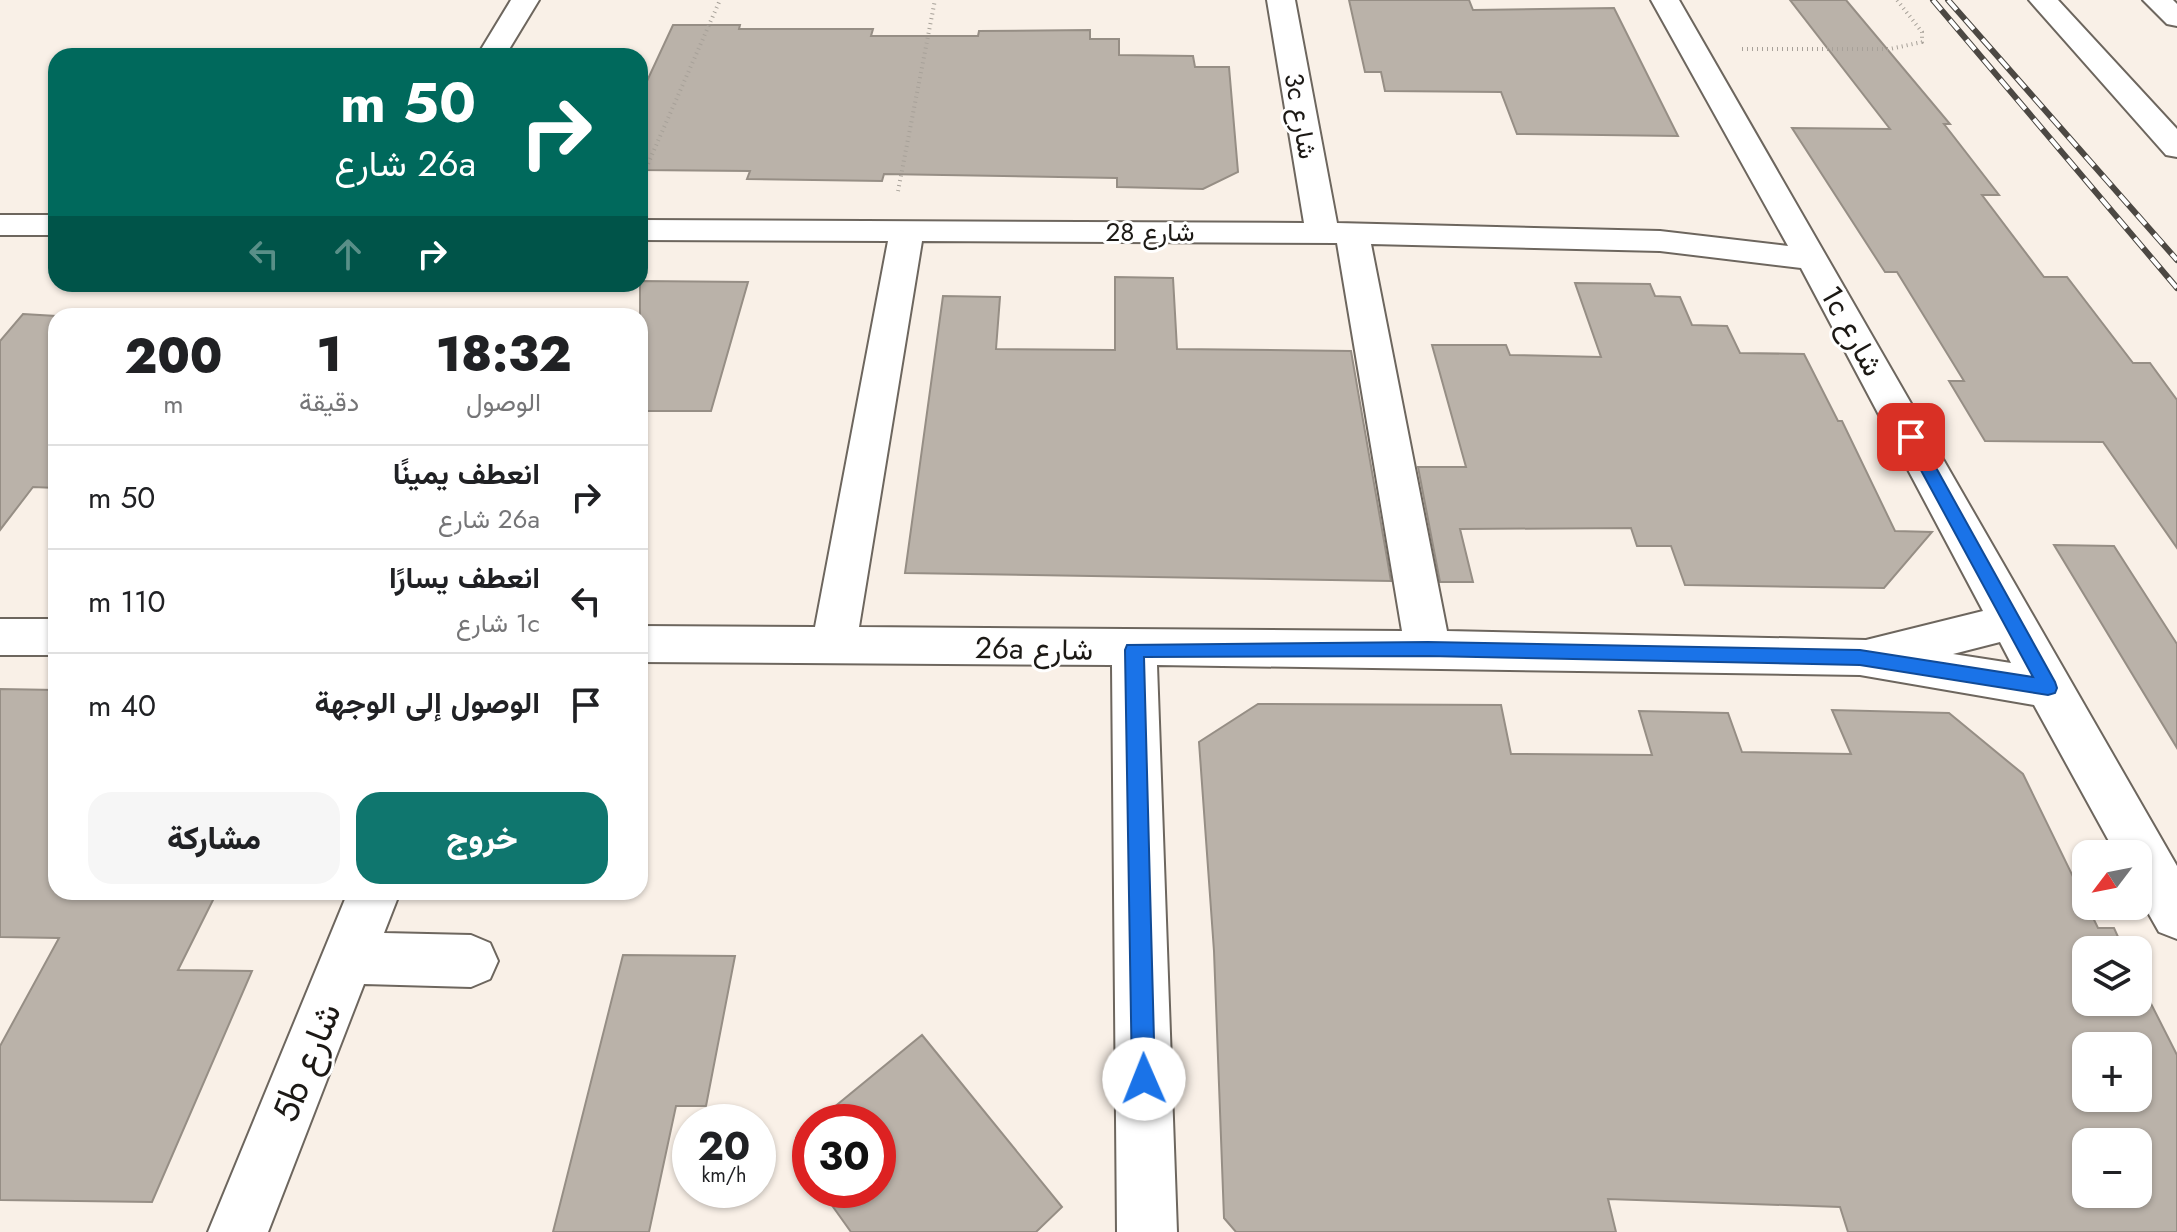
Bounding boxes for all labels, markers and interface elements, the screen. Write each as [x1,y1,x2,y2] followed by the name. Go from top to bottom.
[340,62,476,143] text: 50 m
[1275,70,1327,162] street label: 3c شارع
[504,80,608,184] icon: right
[334,137,476,189] text: 26a شارع
[1105,213,1195,251] street label: شارع 28
[242,232,286,276] icon: left
[326,232,370,276] icon: ahead
[410,232,454,276] icon: right
[1810,278,1895,384] street label: 1c شارع
[316,320,342,389] text: 1
[436,320,572,389] text: 18:32
[124,322,223,391] text: 200
[299,383,359,421] text: دقيقة
[466,383,541,421] text: الوصول
[163,385,184,423] text: m
[1877,403,1945,471] pin
[1889,415,1933,459] icon: arrive
[393,452,540,495] text: انعطف يمينًا
[564,475,608,519] icon: right
[88,476,155,519] text: 50 m
[438,500,540,538] text: 26a شارع
[389,556,540,599] text: انعطف يسارًا
[564,579,608,623] icon: left
[88,580,165,623] text: 110 m
[456,604,540,642] text: 1c شارع
[975,626,1093,671] street label: 26a شارع
[315,681,540,724] text: الوصول إلى الوجهة
[564,683,608,727] icon: arrive
[88,684,156,727] text: 40 m
[88,792,340,884] button: مشاركة
[356,792,608,884] button: خروج
[2072,840,2152,920] north arrow
[2072,840,2152,1208] map controls
[2072,936,2152,1016] button: layers
[259,995,353,1129] street label: 5b شارع
[2072,1032,2152,1112] button: +
[1102,1037,1186,1121] position arrow
[792,1104,896,1208] speed limit sign: 30
[698,1117,750,1175] text: 20
[2072,1128,2152,1208] button: −
[701,1161,747,1190] text: km/h

